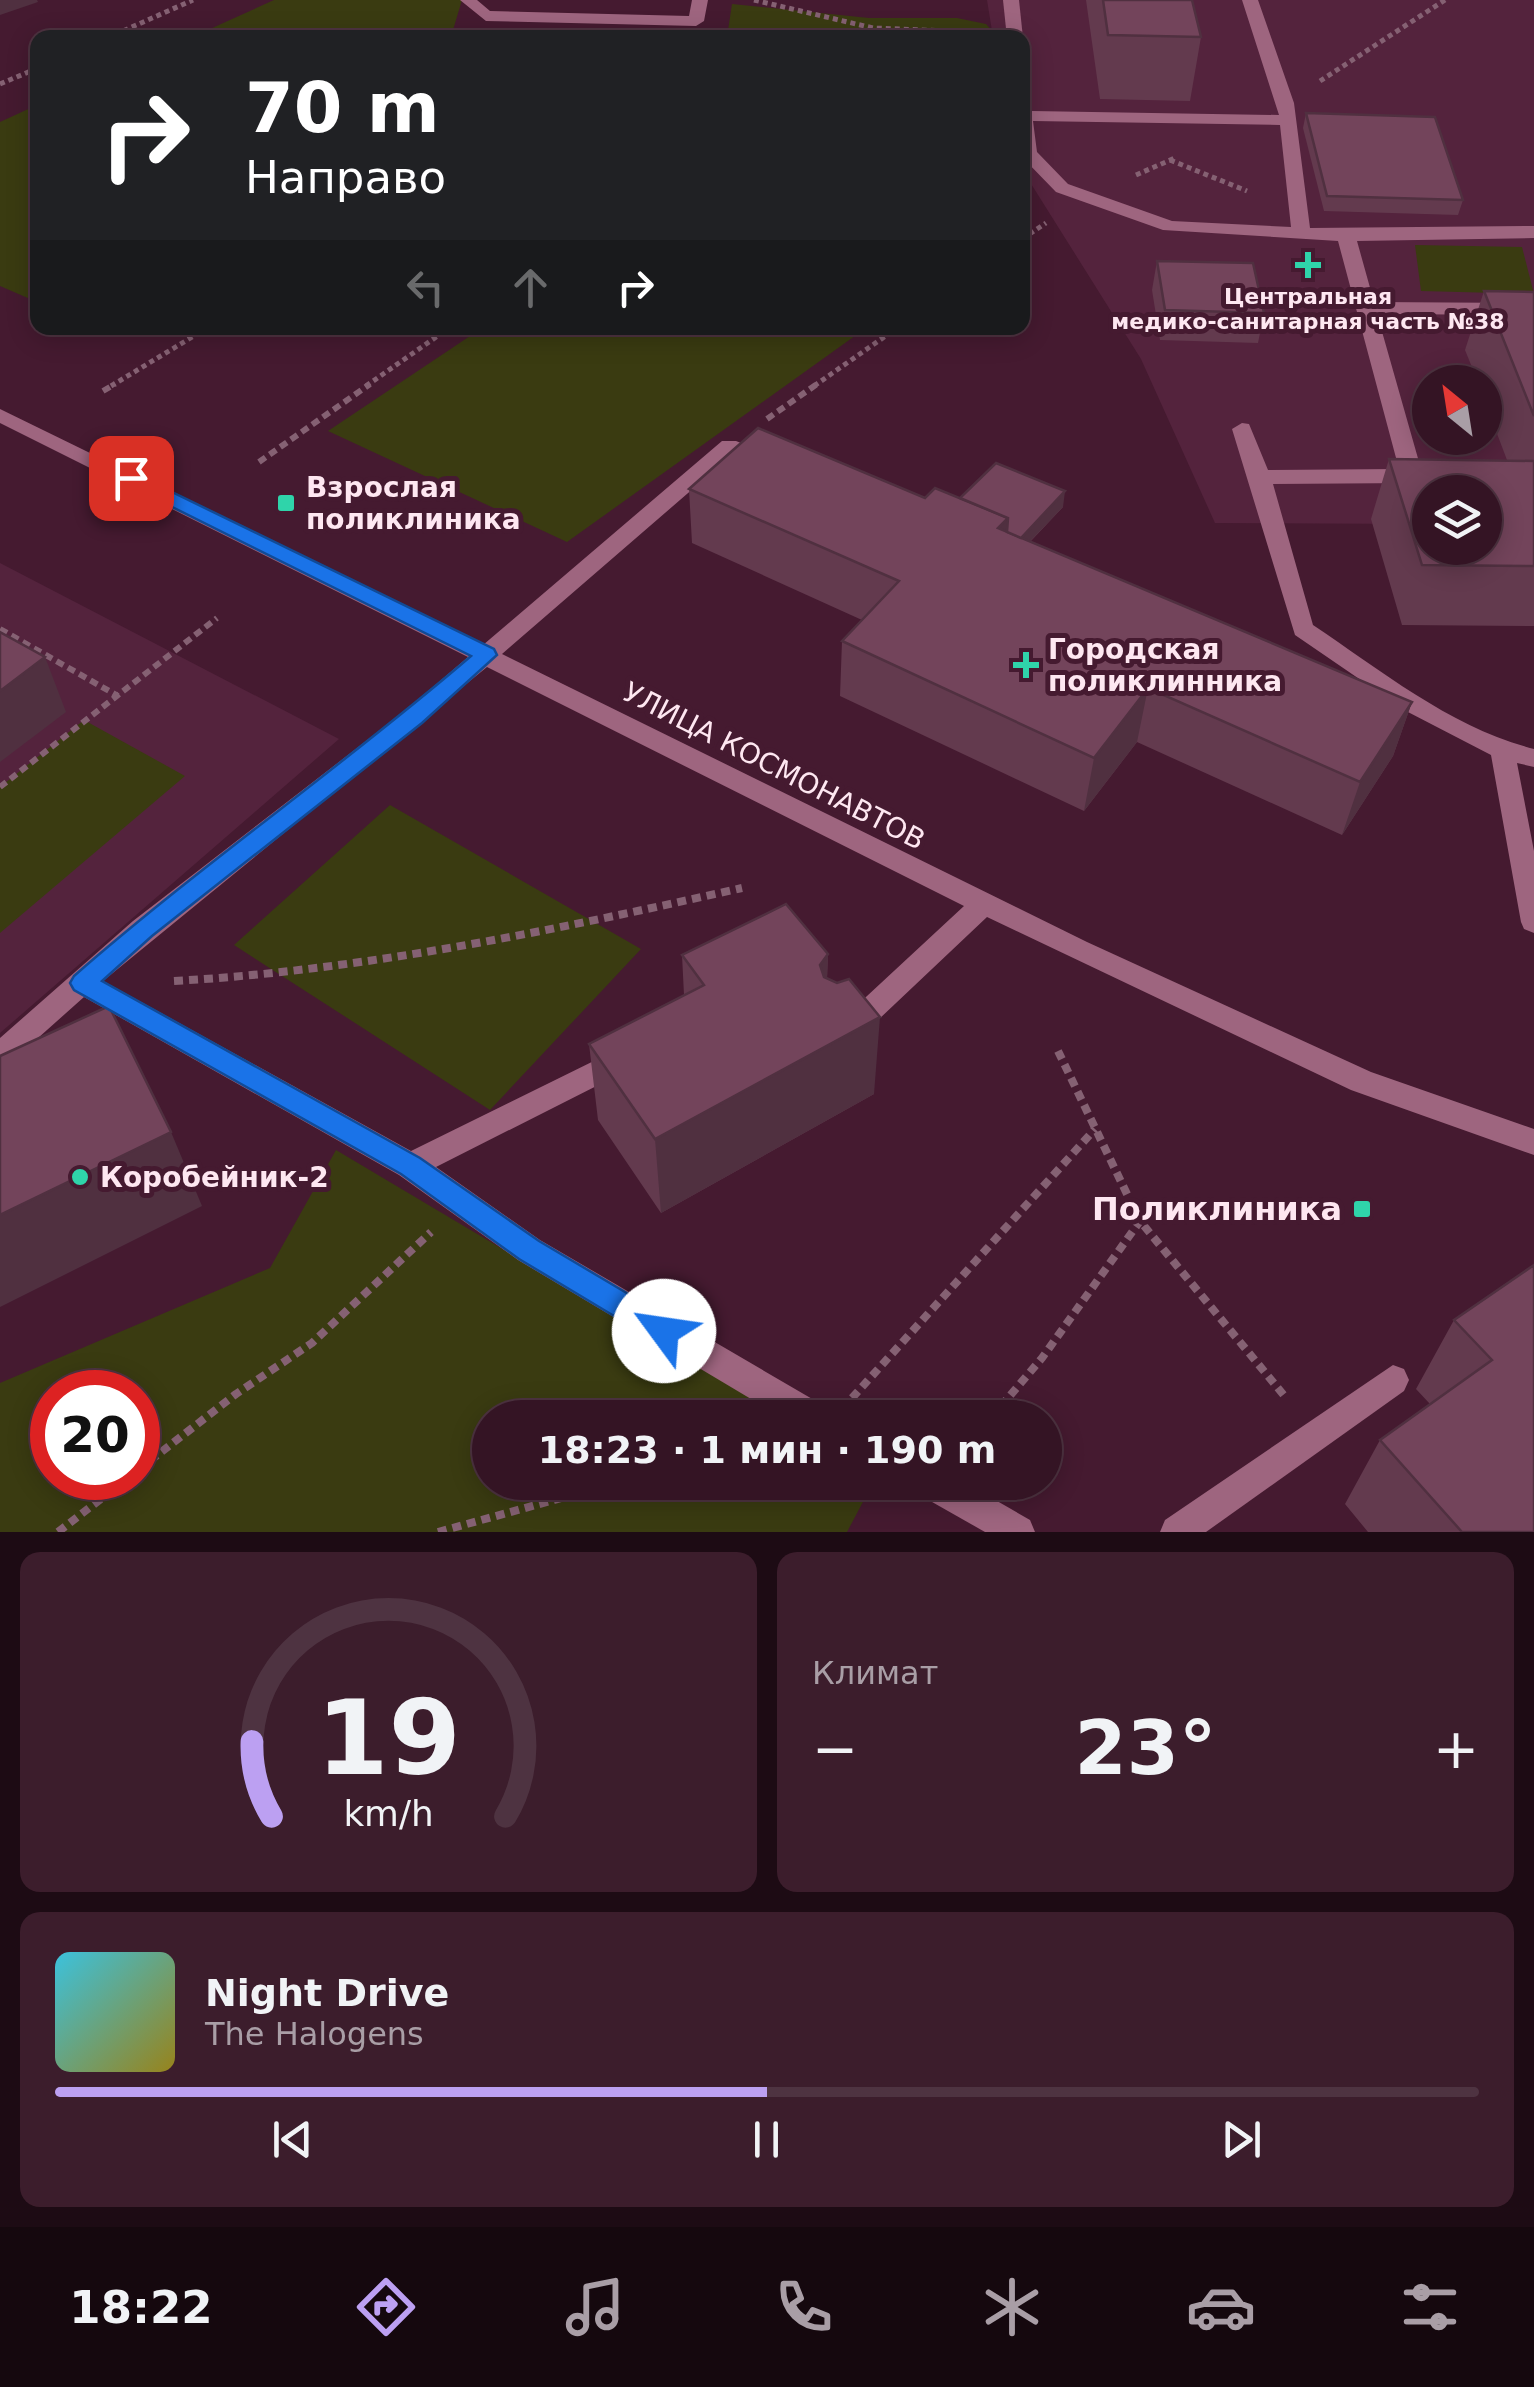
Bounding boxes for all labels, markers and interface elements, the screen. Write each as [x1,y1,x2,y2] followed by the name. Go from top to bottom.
[245,67,440,149] text: 70 m
[80,70,210,200] icon: right
[245,151,446,204] text: Направо
[1295,252,1321,278] marker: Центральная медико-санитарная часть №38
[398,260,453,315] icon: left
[503,260,558,315] icon: ahead
[608,260,663,315] icon: right
[1111,284,1505,334] place label: Центральная медико-санитарная часть №38
[1412,365,1502,455] north arrow
[1412,365,1502,565] map controls
[89,436,174,521] pin
[104,451,159,506] icon: arrive
[306,471,521,536] place label: Взрослая поликлиника
[1412,475,1502,565] button: layers
[275,492,297,514] marker: Взрослая поликлиника
[1048,633,1282,698] place label: Городская поликлинника
[1013,652,1039,678] marker: Городская поликлинника
[618,675,930,857] street label: УЛИЦА КОСМОНАВТОВ
[100,1161,329,1194] place label: Коробейник-2
[69,1166,91,1188] marker: Коробейник-2
[1092,1190,1342,1228] place label: Поликлиника
[1351,1198,1373,1220] marker: Поликлиника
[612,1279,716,1383] position arrow
[30,1370,160,1500] speed limit sign: 20
[538,1428,996,1472] text: 18:23 · 1 мин · 190 m
[812,1654,938,1692] text: Климат
[316,1677,461,1799] text: 19
[1075,1704,1216,1792] text: 23°
[812,1717,858,1781] text: −
[1433,1717,1479,1781] text: +
[343,1793,434,1834] text: km/h
[205,1971,449,2015] text: Night Drive
[205,2015,424,2053] text: The Halogens
[265,2112,320,2167] icon: previous
[739,2112,794,2167] icon: pause
[1214,2112,1269,2167] icon: next
[351,2272,421,2342] icon: directions
[560,2272,630,2342] icon: music
[769,2272,839,2342] icon: phone
[977,2272,1047,2342] icon: climate
[1186,2272,1256,2342] icon: car
[1395,2272,1465,2342] icon: filters
[69,2281,213,2334] text: 18:22

